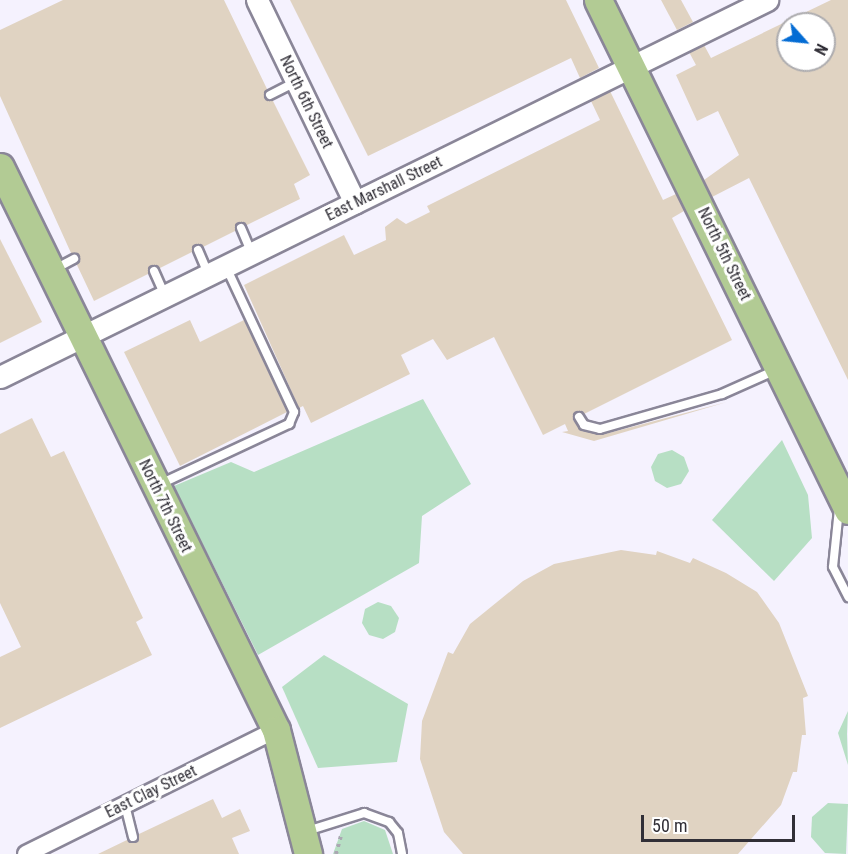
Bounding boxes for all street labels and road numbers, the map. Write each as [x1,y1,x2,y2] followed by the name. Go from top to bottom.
[275,52,337,152] street label: North 6th Street
[323,153,445,225] street label: East Marshall Street
[693,204,755,304] street label: North 5th Street
[134,456,196,556] street label: North 7th Street
[102,762,200,822] street label: East Clay Street

